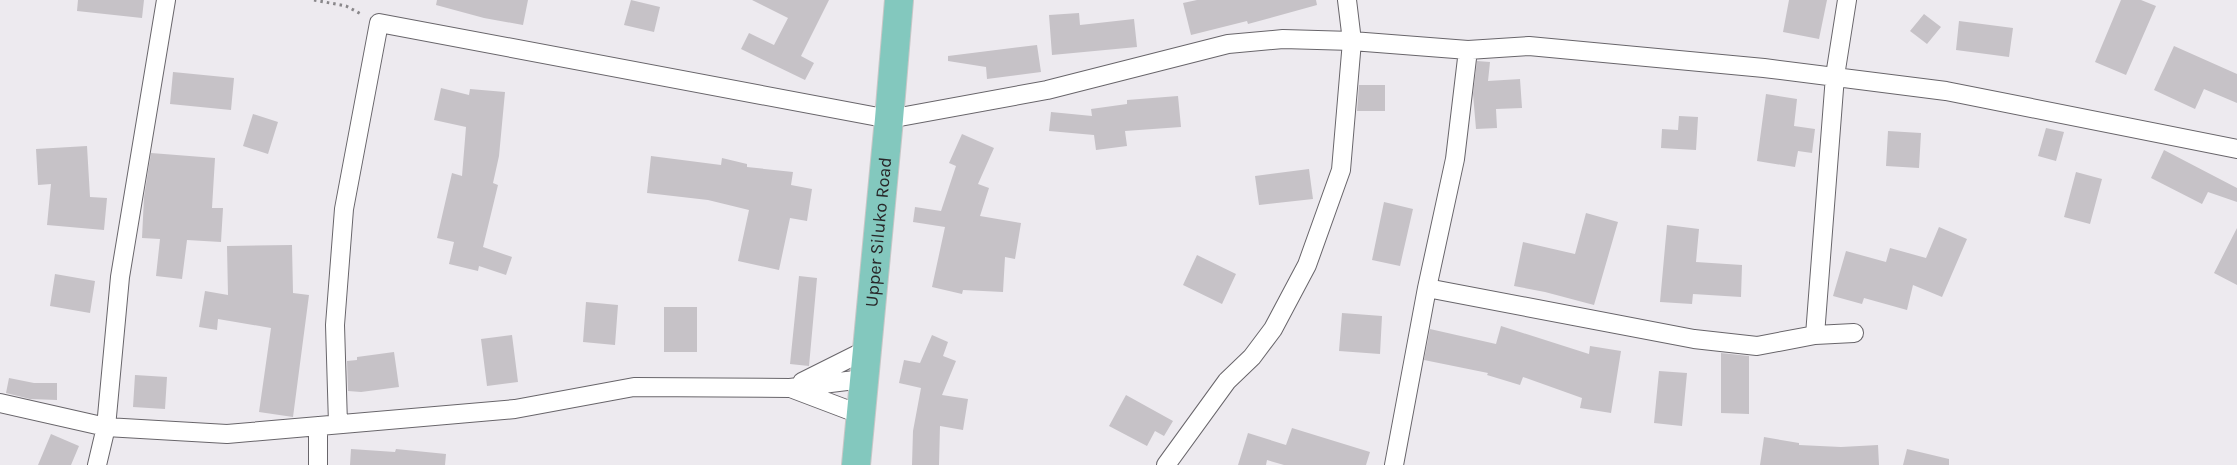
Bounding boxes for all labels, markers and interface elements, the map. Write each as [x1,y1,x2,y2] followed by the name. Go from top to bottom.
[860,156,896,308] street label: Upper Siluko Road

